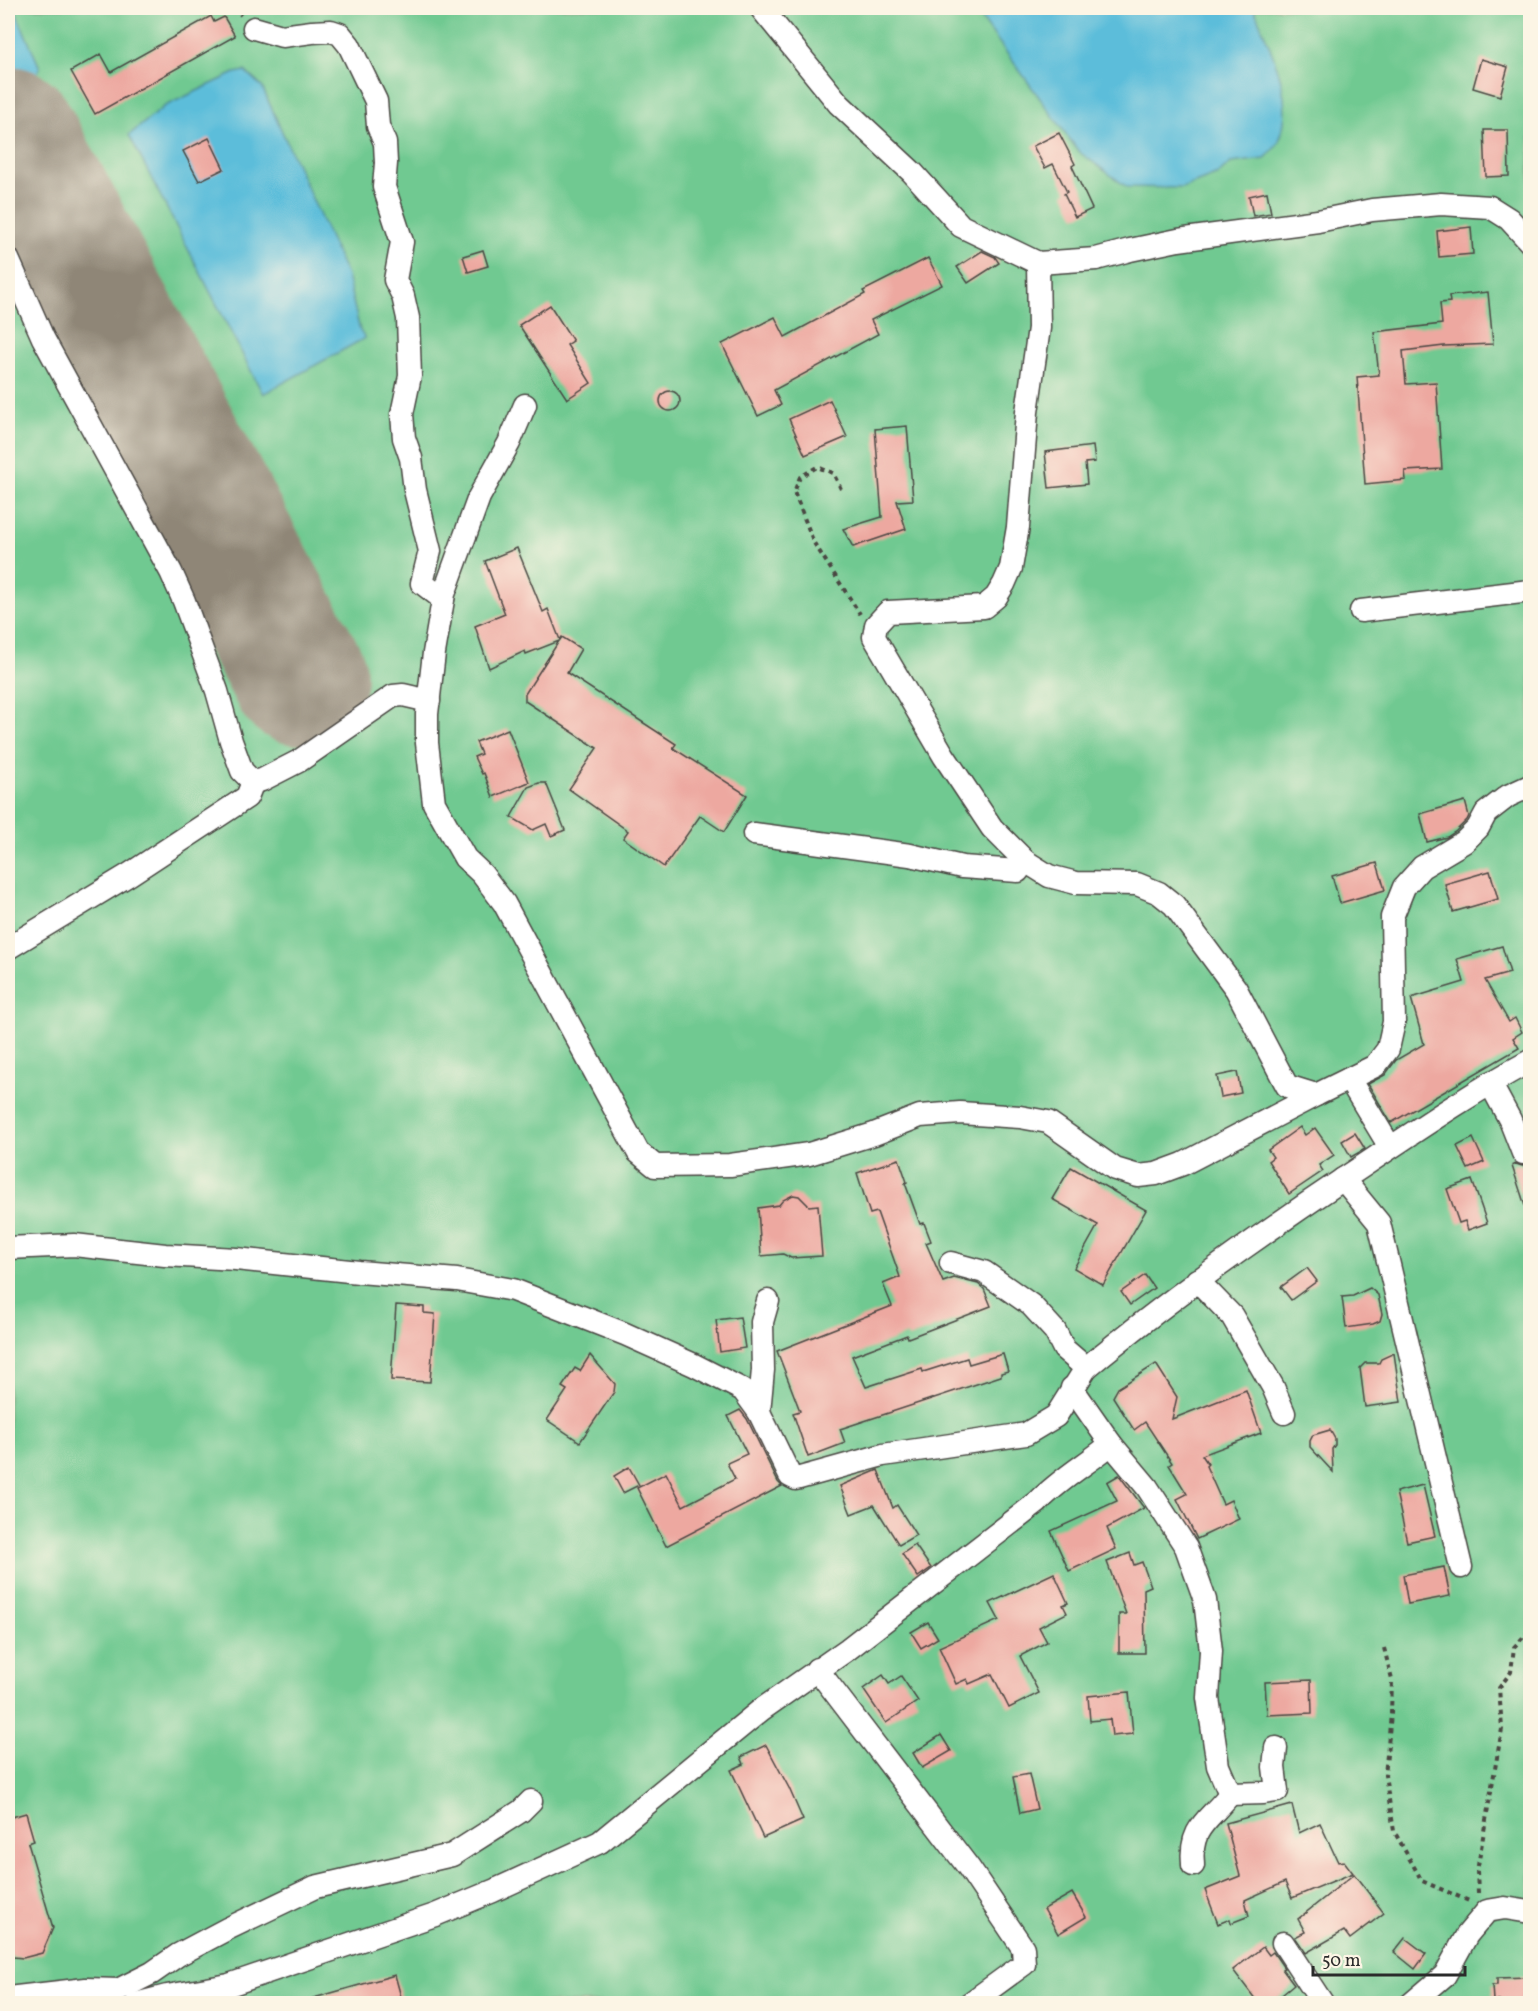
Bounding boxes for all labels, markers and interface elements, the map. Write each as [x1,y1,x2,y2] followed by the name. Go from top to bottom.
[1313,1939,1464,1977] scale bar
[1322,1949,1361,1974] text: 50 m

